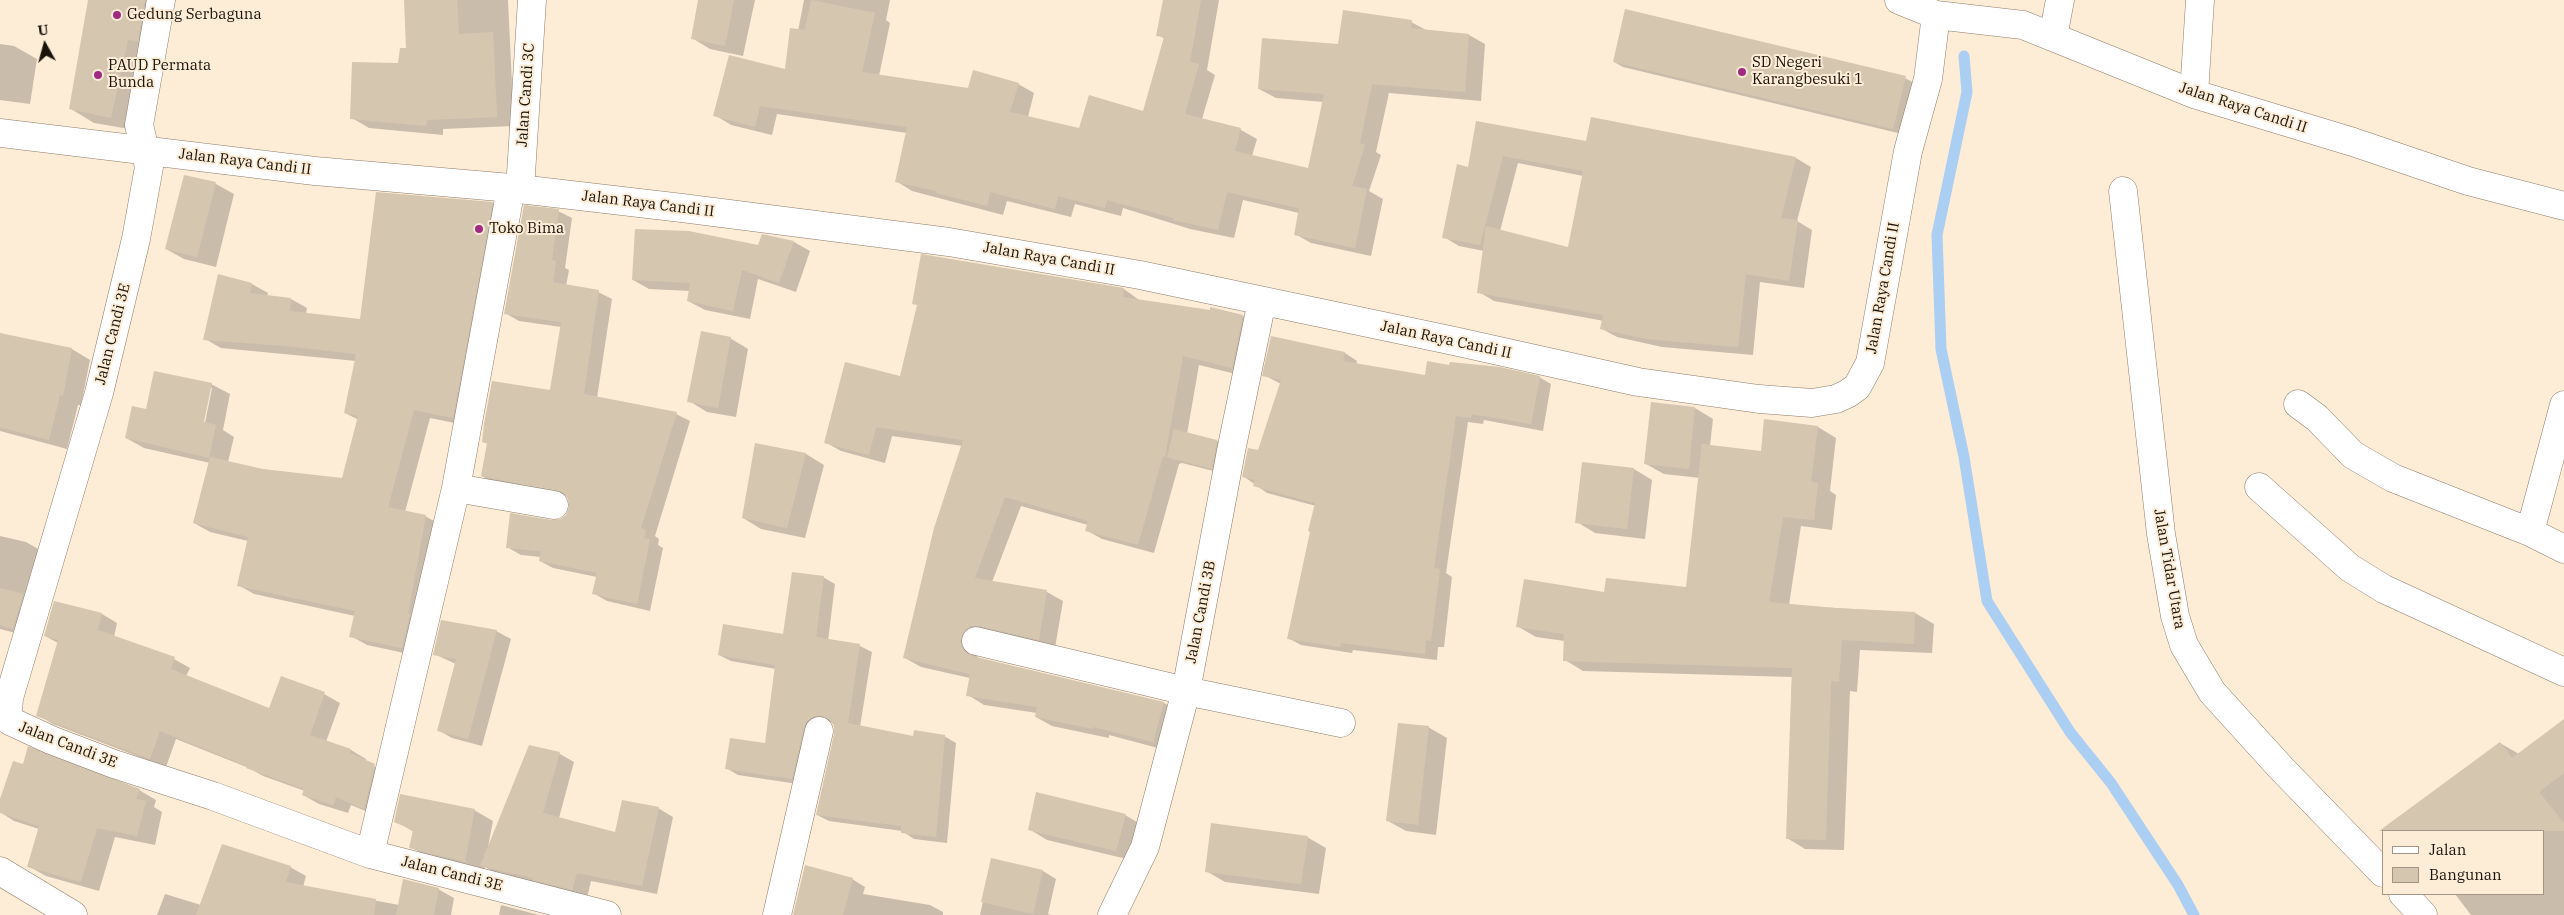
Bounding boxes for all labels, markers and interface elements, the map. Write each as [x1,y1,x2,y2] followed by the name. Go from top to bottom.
[127,6,262,24] place label: Gedung Serbaguna
[111,9,123,21] marker: Gedung Serbaguna
[20,20,70,70] north arrow
[37,21,50,40] text: U
[513,42,539,148] street label: Jalan Candi 3C
[1752,54,1863,89] place label: SD Negeri Karangbesuki 1
[108,57,211,92] place label: PAUD Permata Bunda
[1736,66,1748,78] marker: SD Negeri Karangbesuki 1
[92,69,104,81] marker: PAUD Permata Bunda
[2177,79,2309,137] street label: Jalan Raya Candi II
[178,145,312,179] street label: Jalan Raya Candi II
[581,187,715,221] street label: Jalan Raya Candi II
[489,220,564,238] place label: Toko Bima
[1863,221,1903,355] street label: Jalan Raya Candi II
[473,223,485,235] marker: Toko Bima
[982,239,1116,279] street label: Jalan Raya Candi II
[92,281,134,387] street label: Jalan Candi 3E
[1379,317,1513,363] street label: Jalan Raya Candi II
[2150,507,2188,631] street label: Jalan Tidar Utara
[1182,559,1220,665] street label: Jalan Candi 3B
[16,718,120,772] street label: Jalan Candi 3E
[2382,830,2544,895] legend
[2429,840,2466,859] text: Jalan
[399,853,505,895] street label: Jalan Candi 3E
[2429,865,2502,884] text: Bangunan

